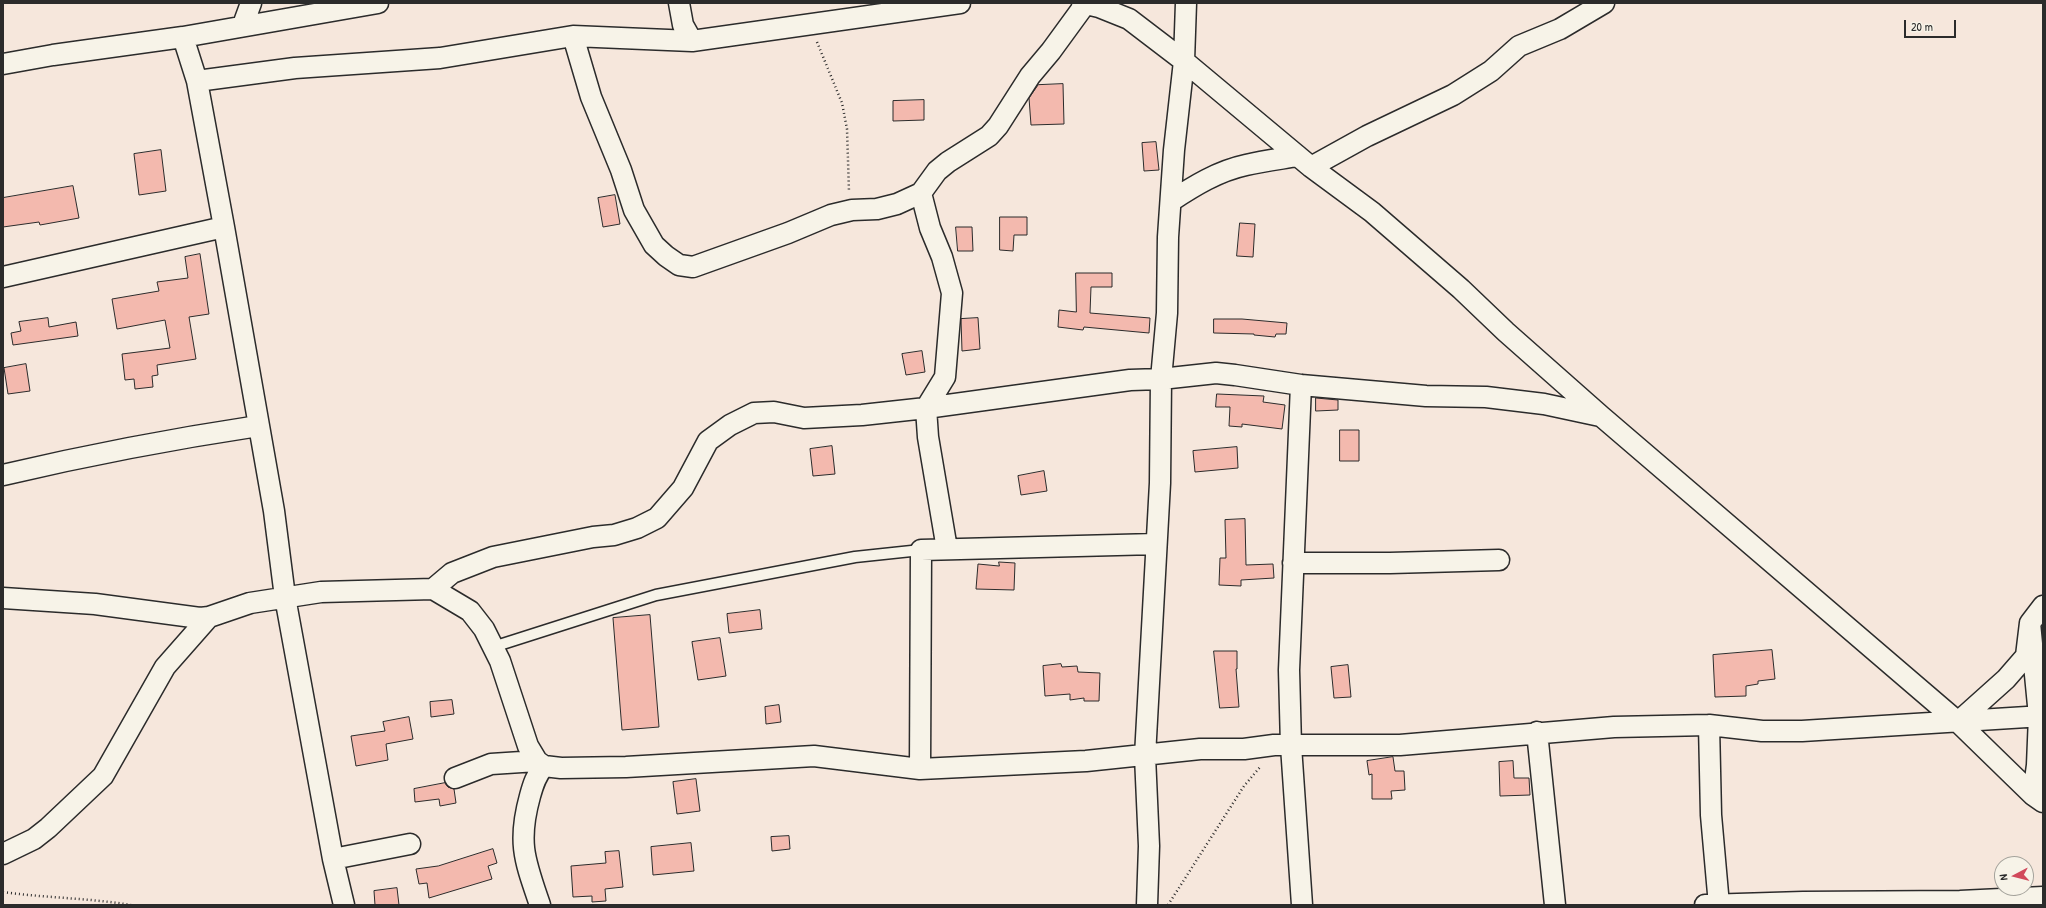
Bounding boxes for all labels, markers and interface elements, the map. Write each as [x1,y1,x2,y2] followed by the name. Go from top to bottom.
[1906,12,1958,38] scale bar
[1911,18,1933,35] text: 20 m
[1994,856,2034,896] north arrow
[1996,874,2010,881] text: N

